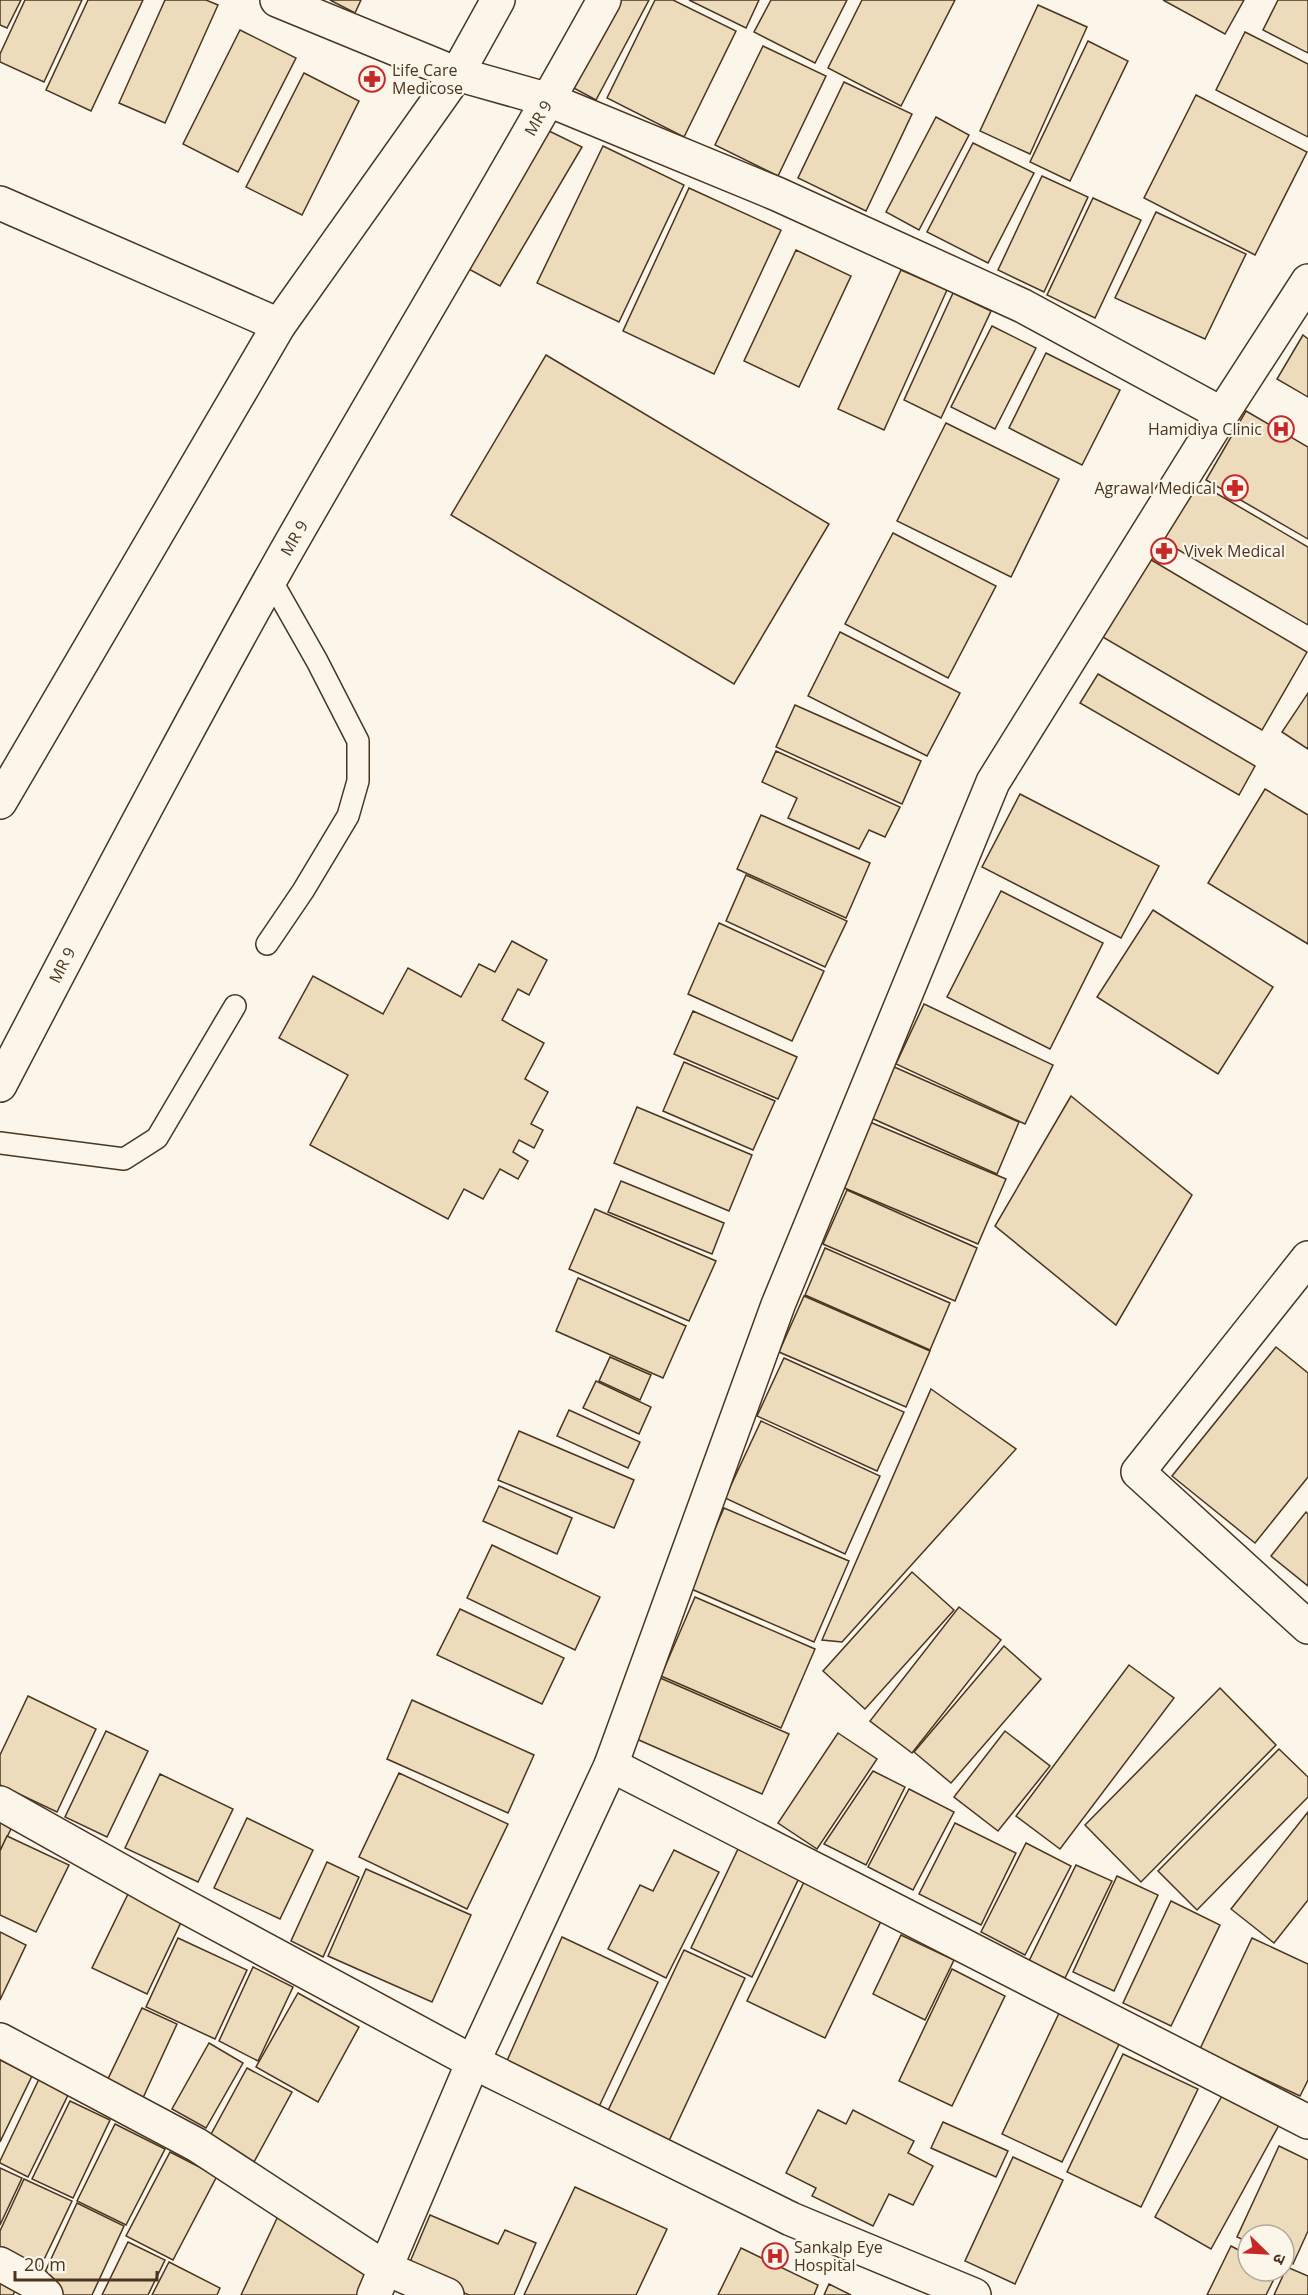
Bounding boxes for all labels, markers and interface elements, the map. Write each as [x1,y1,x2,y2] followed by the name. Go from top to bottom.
[392,59,463,99] place label: Life Care Medicose
[357,64,387,94] pharmacy icon: Life Care Medicose
[519,96,557,140] street label: MR 9
[1266,414,1296,444] hospital icon: Hamidiya Clinic
[1148,418,1262,440] place label: Hamidiya Clinic
[1220,473,1250,503] pharmacy icon: Agrawal Medical
[1094,477,1216,499] place label: Agrawal Medical
[275,516,313,560] street label: MR 9
[1149,536,1179,566] pharmacy icon: Vivek Medical
[1184,540,1285,562] place label: Vivek Medical
[44,943,80,987] street label: MR 9
[1236,2223,1296,2283] north arrow
[794,2236,883,2276] place label: Sankalp Eye Hospital
[760,2241,790,2271] hospital icon: Sankalp Eye Hospital
[15,2244,158,2282] scale bar
[1267,2250,1292,2268] text: उ
[24,2252,66,2276] text: 20 m

